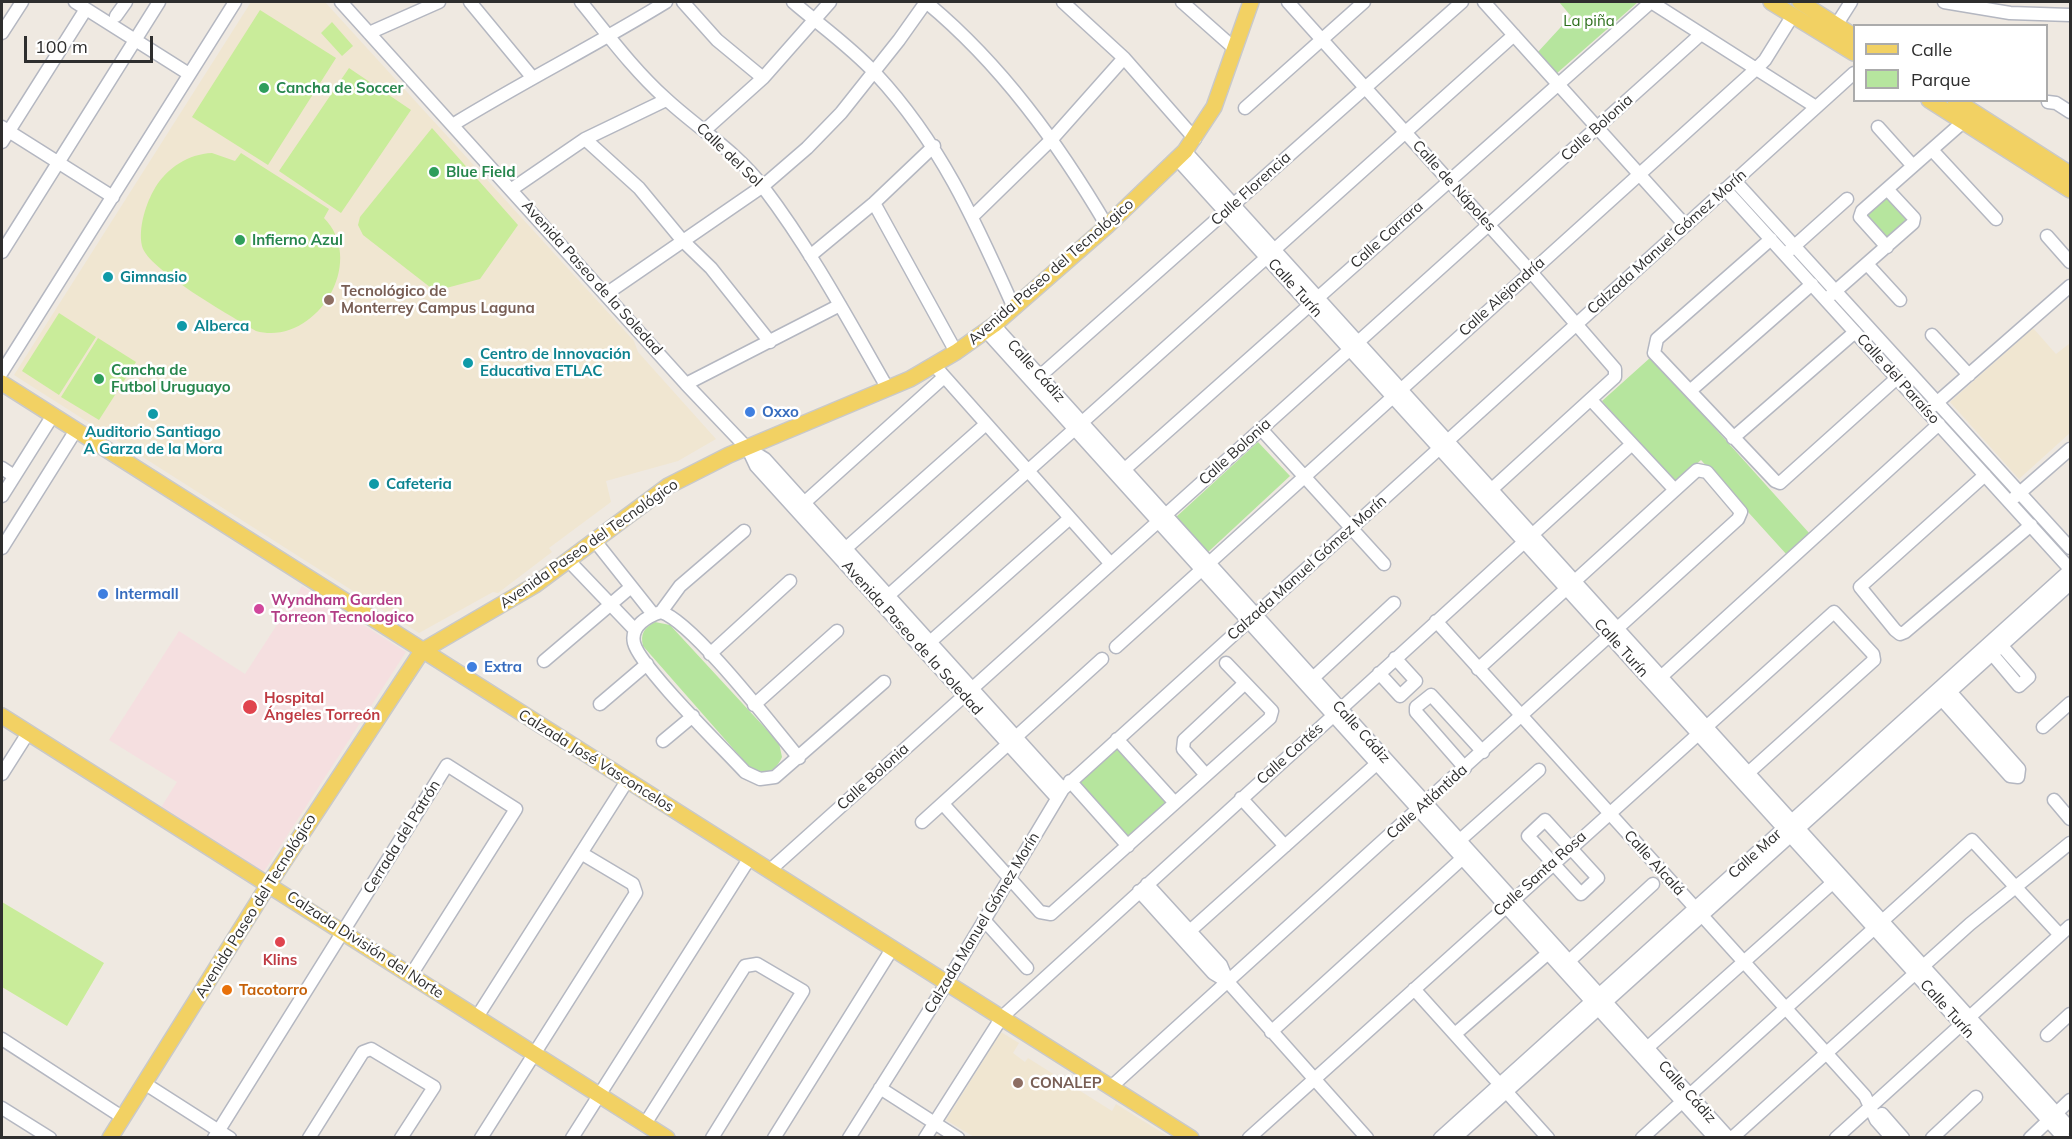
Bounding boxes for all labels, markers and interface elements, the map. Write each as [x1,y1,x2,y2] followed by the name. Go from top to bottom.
[1563,12,1615,30] park label: La piña
[27,24,156,62] scale bar
[1853,24,2048,102] legend
[35,35,88,58] text: 100 m
[1911,38,1952,61] text: Calle
[1911,68,1970,91] text: Parque
[276,79,403,97] place label: Cancha de Soccer
[257,81,271,95] marker: Cancha de Soccer
[1557,91,1637,165] street label: Calle Bolonia
[692,119,766,191] street label: Calle del Sol
[1408,137,1500,235] street label: Calle de Nápoles
[1207,148,1295,230] street label: Calle Florencia
[446,163,515,181] place label: Blue Field
[427,165,441,179] marker: Blue Field
[1584,166,1750,318] street label: Calzada Manuel Gómez Morín
[965,195,1137,349] street label: Avenida Paseo del Tecnológico
[518,197,666,359] street label: Avenida Paseo de la Soledad
[1347,198,1427,272] street label: Calle Carrara
[252,231,343,249] place label: Infierno Azul
[233,233,247,247] marker: Infierno Azul
[1455,254,1549,340] street label: Calle Alejandría
[1264,255,1326,321] street label: Calle Turín
[120,268,187,286] place label: Gimnasio
[101,270,115,284] marker: Gimnasio
[341,282,535,317] place label: Tecnológico de Monterrey Campus Laguna
[322,293,336,307] marker: Tecnológico de Monterrey Campus Laguna
[194,317,249,335] place label: Alberca
[175,319,189,333] marker: Alberca
[1853,330,1943,428] street label: Calle del Paraíso
[1003,336,1069,406] street label: Calle Cádiz
[480,345,631,380] place label: Centro de Innovación Educativa ETLAC
[461,356,475,370] marker: Centro de Innovación Educativa ETLAC
[111,361,231,396] place label: Cancha de Futbol Uruguayo
[92,372,106,386] marker: Cancha de Futbol Uruguayo
[762,403,799,421] place label: Oxxo
[743,405,757,419] marker: Oxxo
[146,407,160,421] marker: Auditorio Santiago A Garza de la Mora
[1195,415,1275,489] street label: Calle Bolonia
[84,423,222,458] place label: Auditorio Santiago A Garza de la Mora
[386,475,452,493] place label: Cafeteria
[496,475,682,613] street label: Avenida Paseo del Tecnológico
[367,477,381,491] marker: Cafeteria
[1224,492,1390,644] street label: Calzada Manuel Gómez Morín
[838,557,986,719] street label: Avenida Paseo de la Soledad
[115,585,179,603] place label: Intermall
[96,587,110,601] marker: Intermall
[271,591,414,626] place label: Wyndham Garden Torreon Tecnologico
[252,602,266,616] marker: Wyndham Garden Torreon Tecnologico
[1590,615,1652,681] street label: Calle Turín
[484,658,522,676] place label: Extra
[465,660,479,674] marker: Extra
[264,689,380,724] place label: Hospital Ángeles Torreón
[1328,697,1394,767] street label: Calle Cádiz
[241,698,259,716] marker: Hospital Ángeles Torreón
[515,706,677,816] street label: Calzada José Vasconcelos
[1253,719,1327,789] street label: Calle Cortés
[833,740,913,814] street label: Calle Bolonia
[1383,761,1471,843] street label: Calle Atlántida
[360,777,444,897] street label: Cerrada del Patrón
[192,811,320,1001] street label: Avenida Paseo del Tecnológico
[1725,825,1785,883] street label: Calle Mar
[1620,827,1688,899] street label: Calle Alcalá
[1490,828,1590,920] street label: Calle Santa Rosa
[921,829,1043,1017] street label: Calzada Manuel Gómez Morín
[283,888,447,1002] street label: Calzada División del Norte
[273,935,287,949] marker: Klins
[263,951,297,969] place label: Klins
[1916,976,1978,1042] street label: Calle Turín
[239,981,308,999] place label: Tacotorro
[220,983,234,997] marker: Tacotorro
[1654,1057,1720,1127] street label: Calle Cádiz
[1030,1074,1102,1092] place label: CONALEP
[1011,1076,1025,1090] marker: CONALEP

